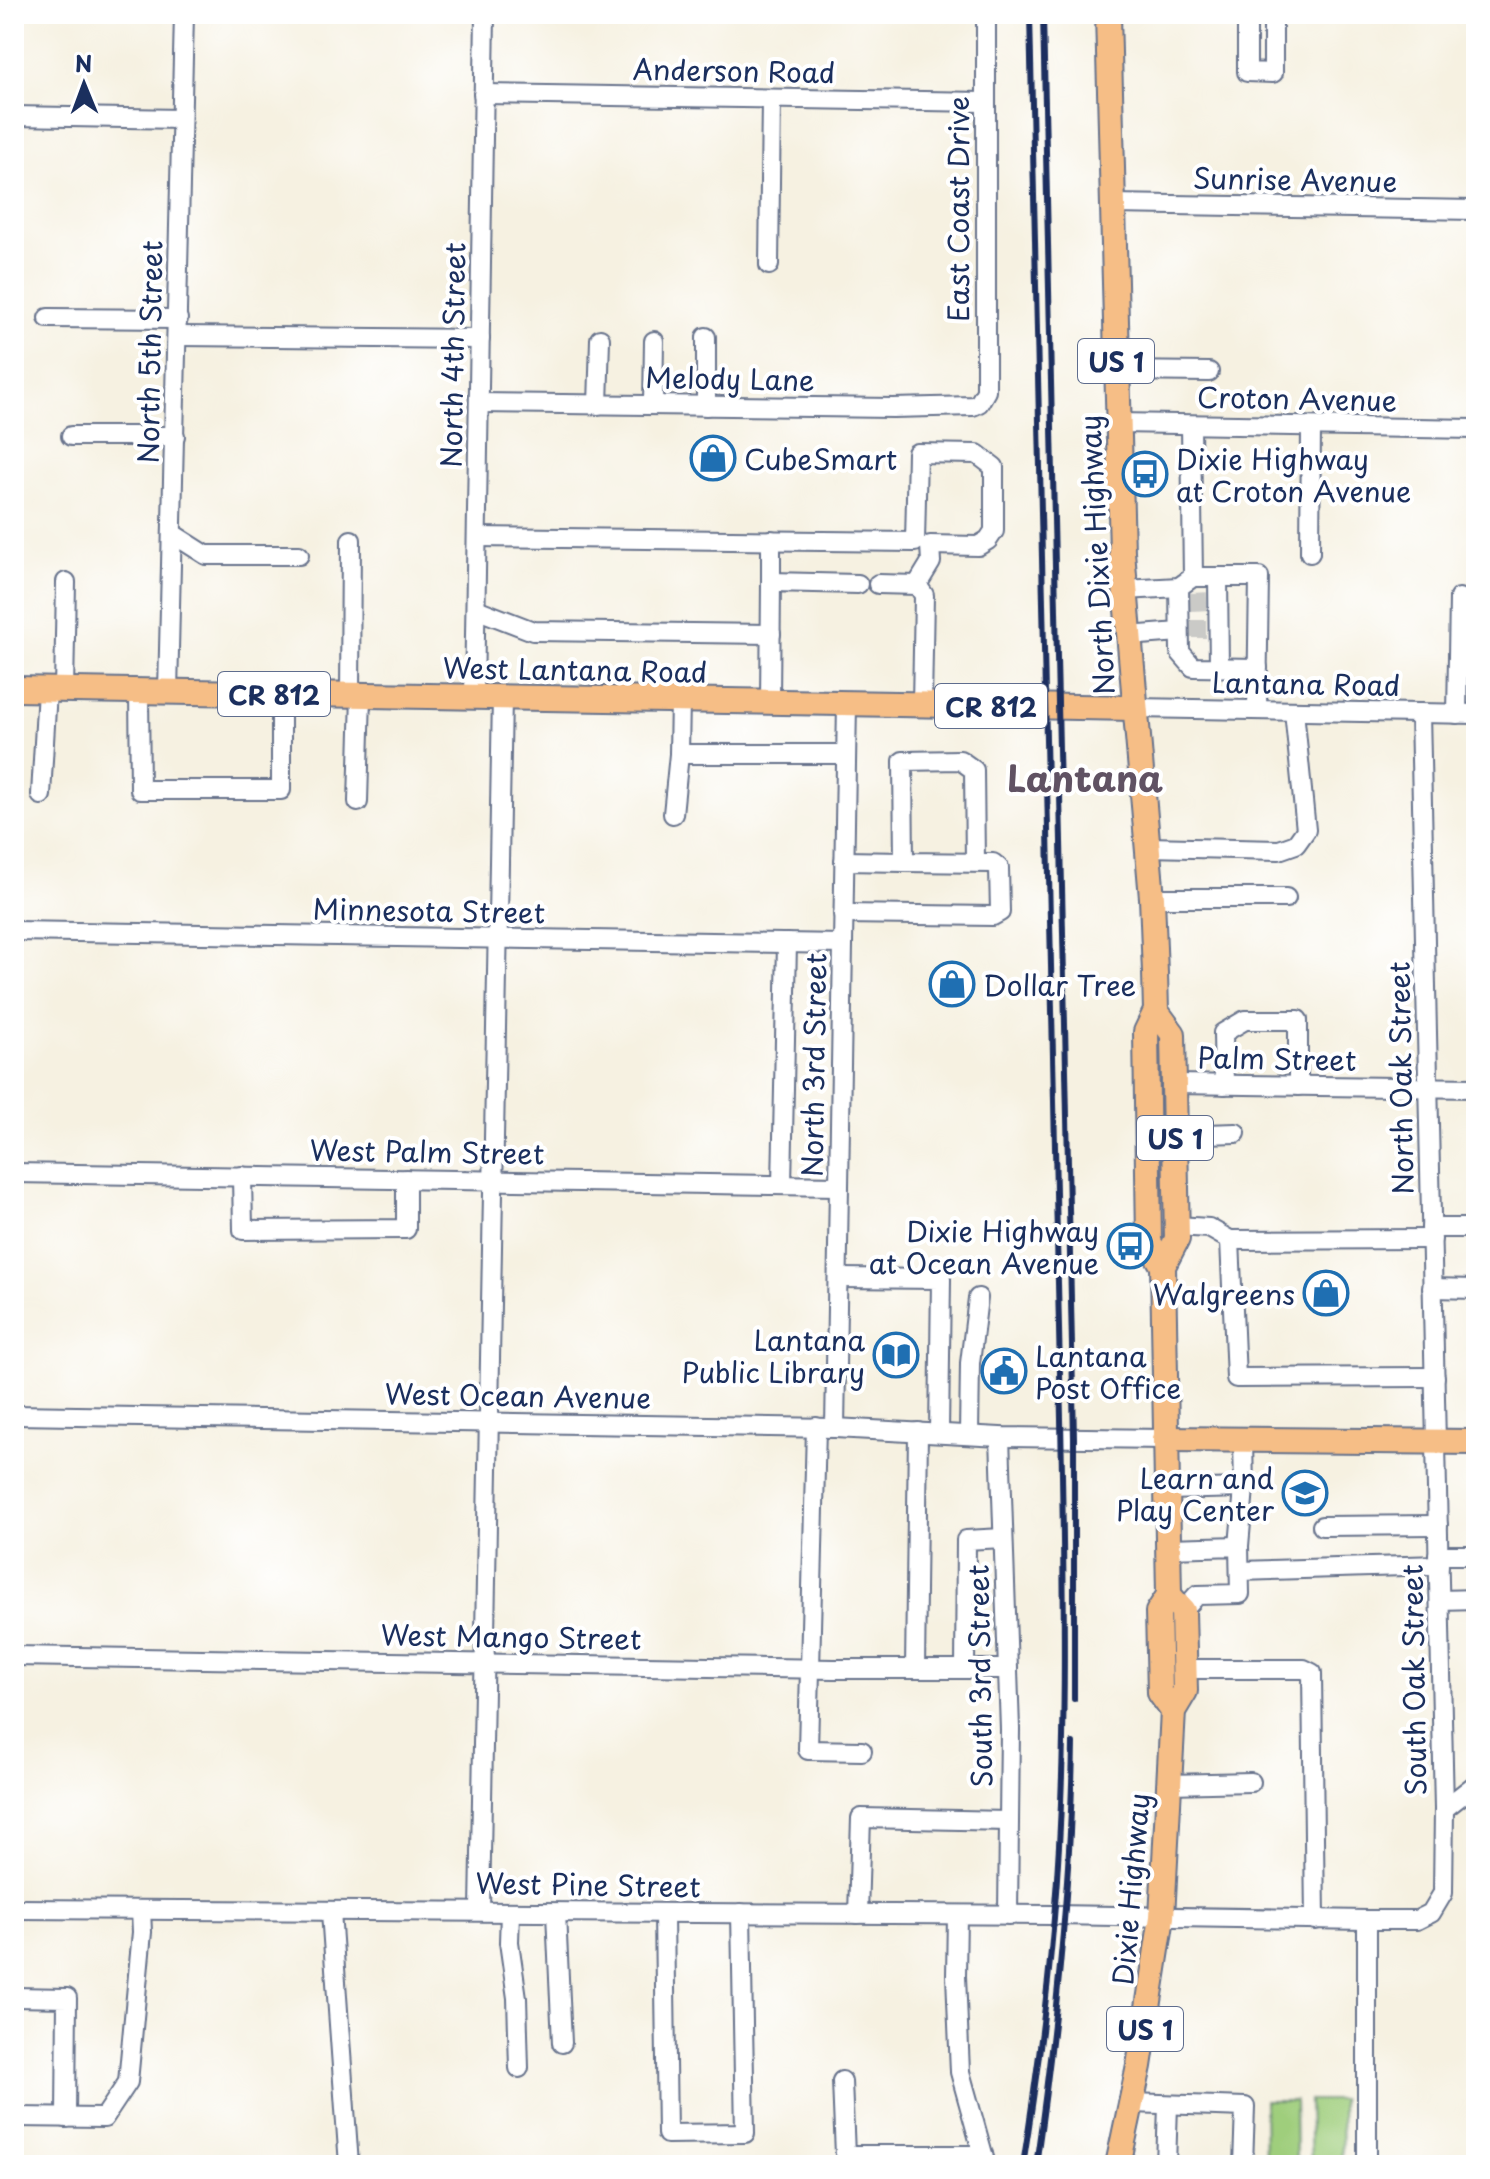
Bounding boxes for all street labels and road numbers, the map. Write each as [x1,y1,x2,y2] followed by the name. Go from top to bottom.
[632,47,836,93] street label: Anderson Road
[936,96,979,322] street label: East Coast Drive
[1192,156,1398,202] street label: Sunrise Avenue
[126,240,172,464] street label: North 5th Street
[429,242,475,468] street label: North 4th Street
[1078,339,1154,383] road number: US 1
[645,355,815,401] street label: Melody Lane
[1197,375,1397,421] street label: Croton Avenue
[1067,414,1125,696] street label: North Dixie Highway
[442,645,708,693] street label: West Lantana Road
[1211,660,1401,706] street label: Lantana Road
[218,672,330,716] road number: CR 812
[935,684,1047,728] road number: CR 812
[312,886,546,934] street label: Minnesota Street
[790,953,836,1177] street label: North 3rd Street
[1376,961,1424,1195] street label: North Oak Street
[1197,1035,1357,1081] street label: Palm Street
[1137,1116,1213,1160] road number: US 1
[309,1127,545,1175] street label: West Palm Street
[384,1371,652,1419] street label: West Ocean Avenue
[956,1564,1002,1788] street label: South 3rd Street
[1389,1564,1437,1796] street label: South Oak Street
[380,1612,642,1660] street label: West Mango Street
[1100,1791,1160,1987] street label: Dixie Highway
[475,1861,701,1907] street label: West Pine Street
[1107,2007,1183,2051] road number: US 1

